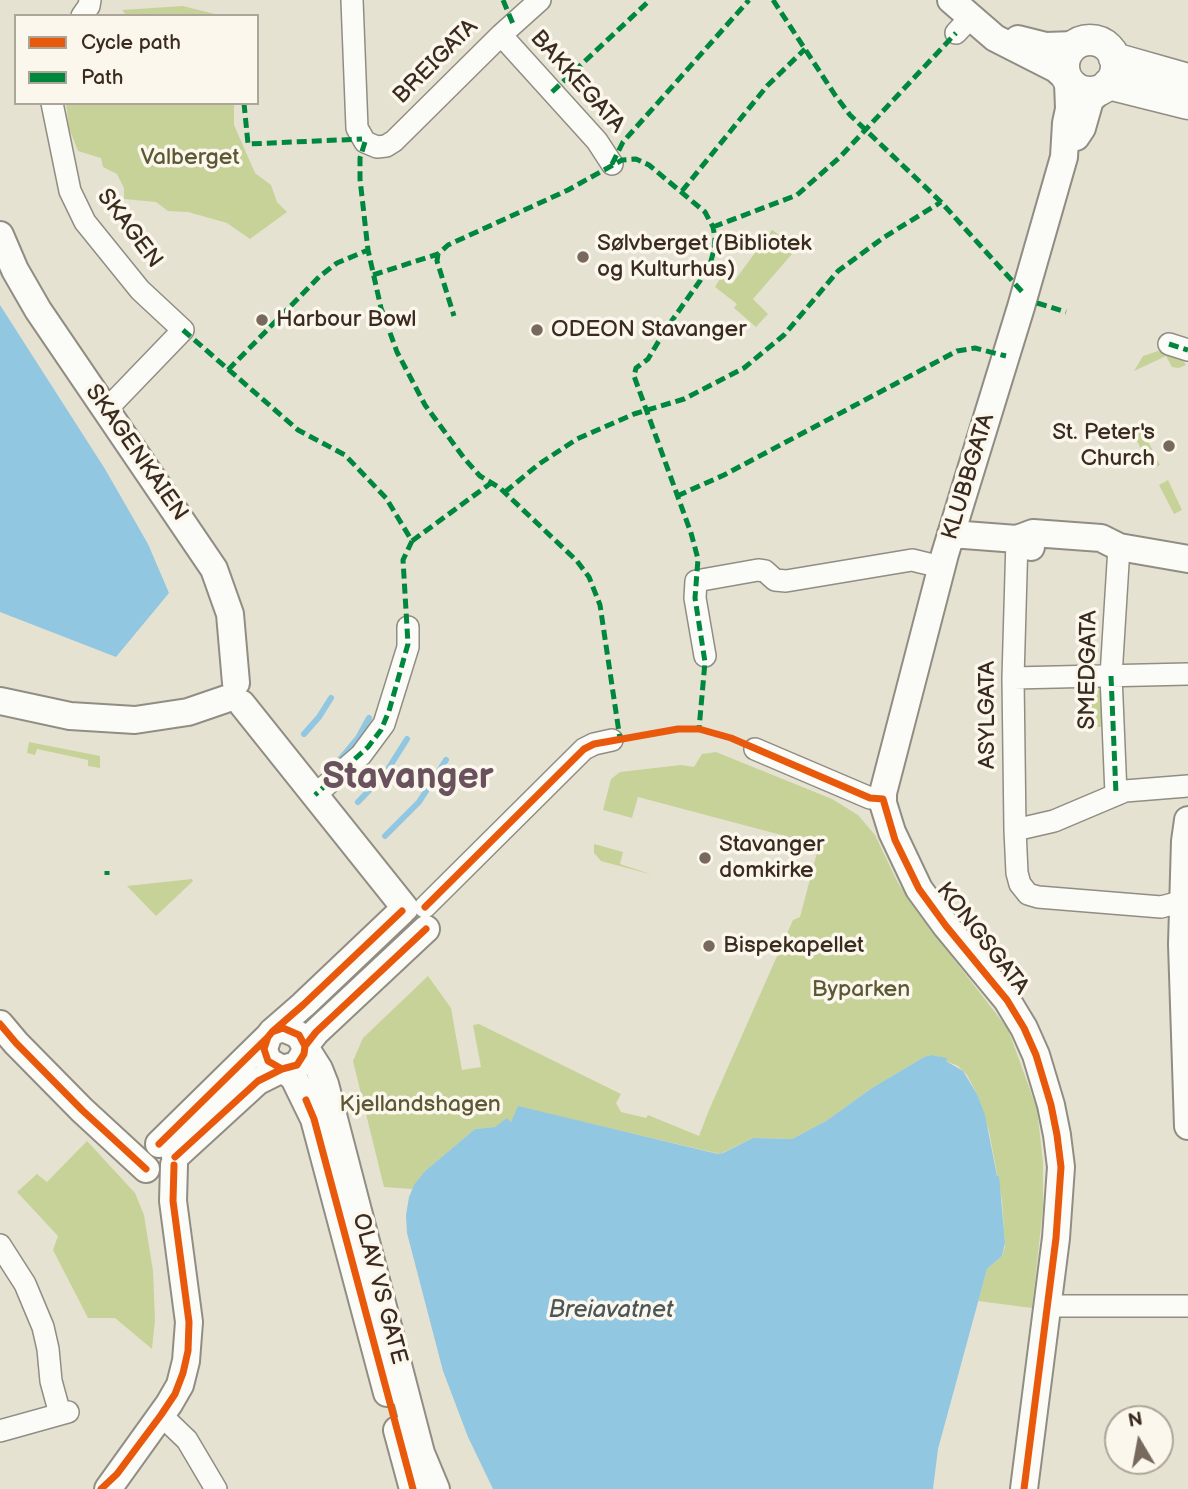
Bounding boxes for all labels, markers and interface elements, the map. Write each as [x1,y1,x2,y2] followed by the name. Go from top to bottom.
[14,14,259,105] legend
[388,14,484,110] street label: BREIGATA
[524,25,630,139] street label: BAKKEGATA
[81,30,181,55] text: Cycle path
[81,65,123,90] text: Path
[140,144,240,172] park label: Valberget
[90,184,168,274] street label: SKAGEN
[597,230,812,284] place label: Sølvberget (Bibliotek og Kulturhus)
[575,249,591,265] marker: Sølvberget (Bibliotek og Kulturhus)
[276,306,416,334] place label: Harbour Bowl
[254,312,270,328] marker: Harbour Bowl
[551,316,747,344] place label: ODEON Stavanger
[529,322,545,338] marker: ODEON Stavanger
[79,379,193,527] street label: SKAGENKAIEN
[937,411,1001,543] street label: KLUBBGATA
[1052,419,1155,473] place label: St. Peter's Church
[1161,438,1177,454] marker: St. Peter's Church
[1074,610,1104,730] street label: SMEDGATA
[974,661,1002,769] street label: ASYLGATA
[322,757,494,801] district label: Stavanger
[719,831,824,885] place label: Stavanger domkirke
[697,850,713,866] marker: Stavanger domkirke
[930,877,1034,1001] street label: KONGSGATA
[723,932,864,960] place label: Bispekapellet
[701,938,717,954] marker: Bispekapellet
[812,976,910,1004] park label: Byparken
[339,1091,501,1119] park label: Kjellandshagen
[346,1210,412,1368] street label: OLAV VS GATE
[549,1297,673,1325] water label: Breiavatnet
[1104,1405,1174,1475] north arrow
[1127,1408,1145,1433] text: N

